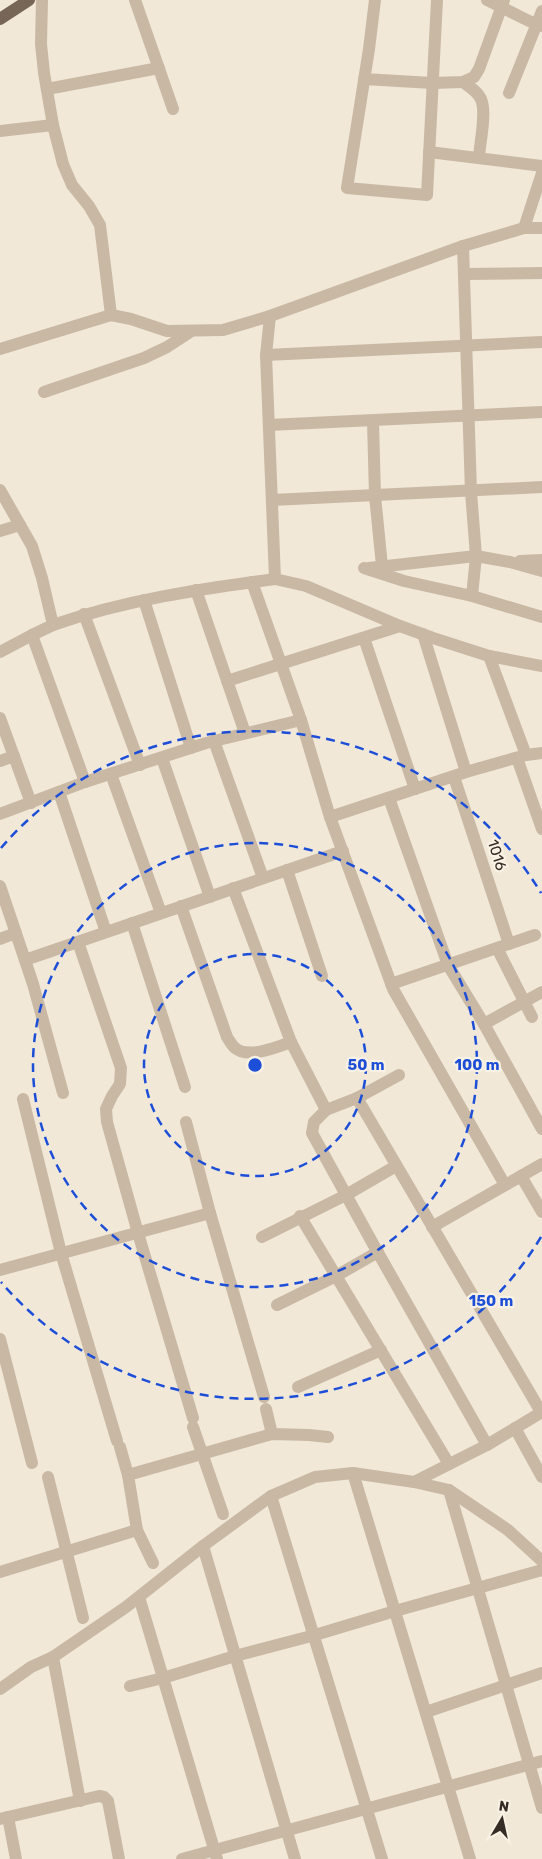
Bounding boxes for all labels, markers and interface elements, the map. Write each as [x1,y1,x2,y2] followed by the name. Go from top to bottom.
[484,837,510,873] street label: 1016
[246,1056,264,1074] centre of rings
[348,1056,384,1074] text: 50 m
[455,1056,499,1074] text: 100 m
[469,1292,513,1310] text: 150 m
[477,1794,527,1844] north arrow
[498,1797,510,1816] text: N

